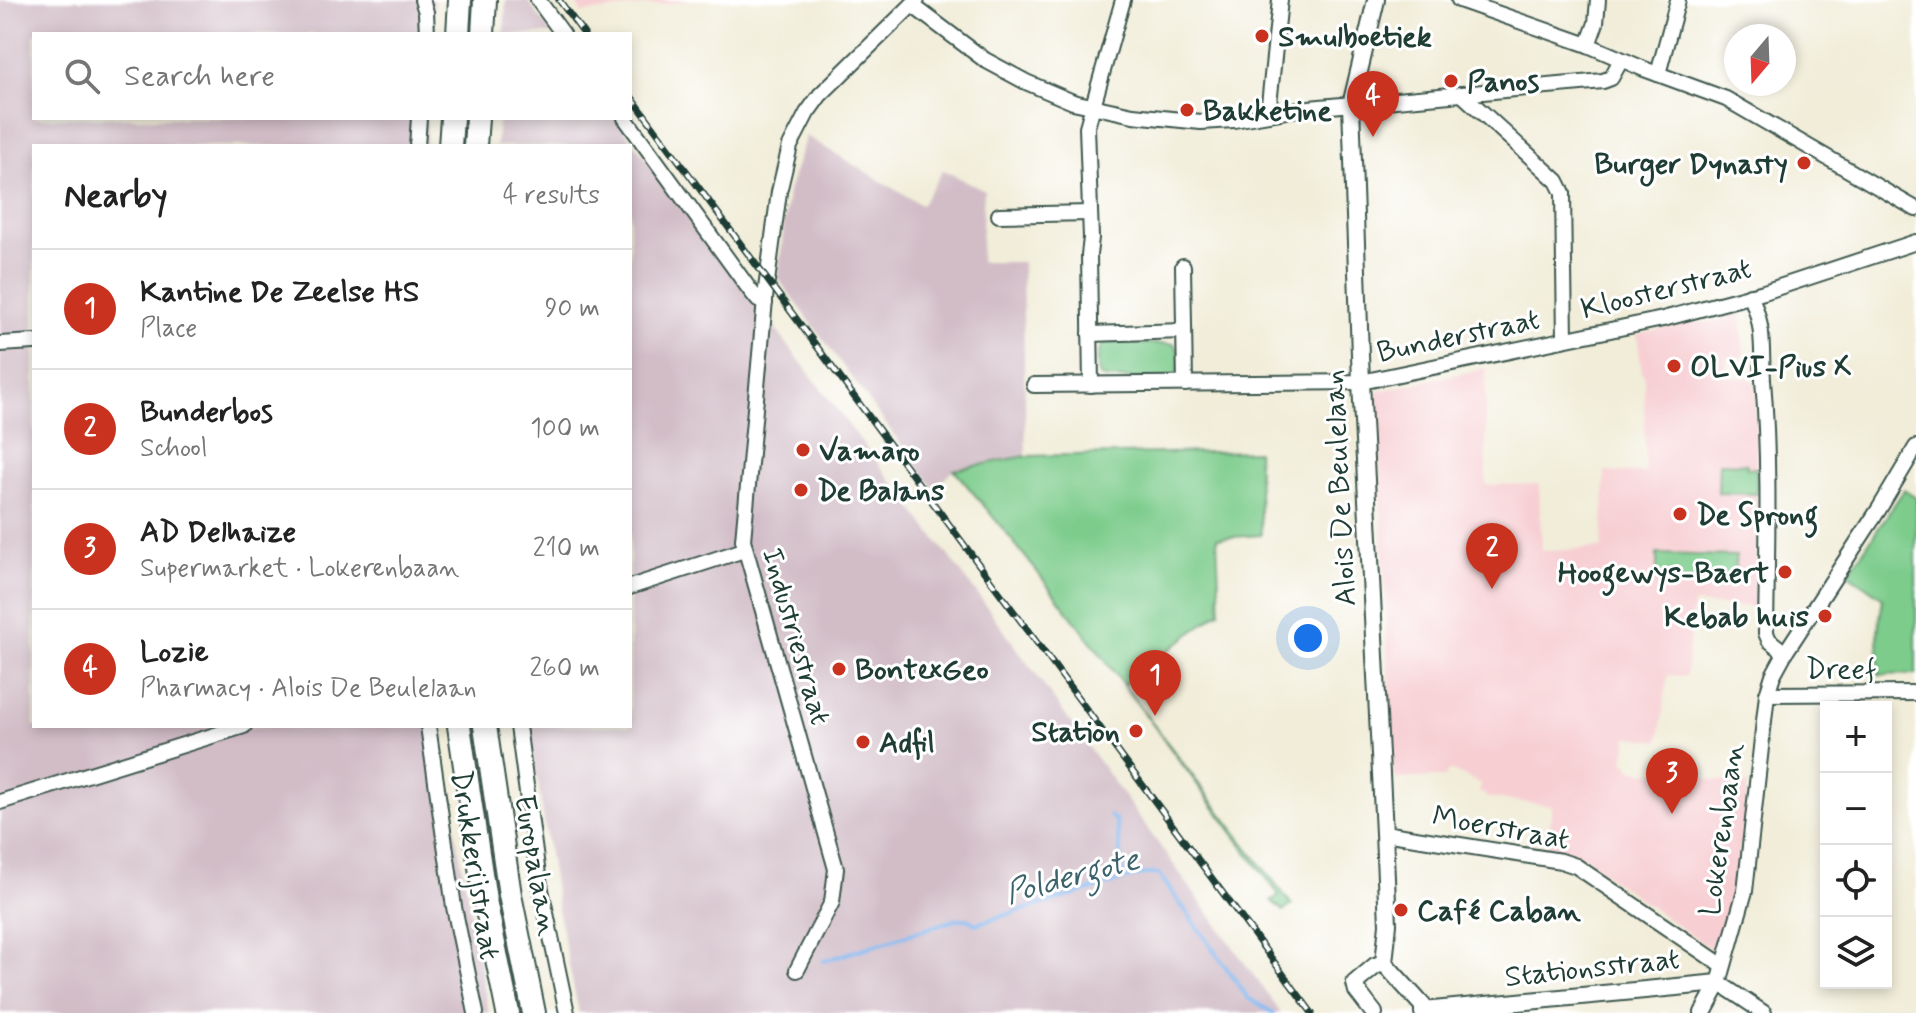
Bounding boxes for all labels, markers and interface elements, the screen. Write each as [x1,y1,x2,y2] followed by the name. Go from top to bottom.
[1278,18,1432,57] place label: Smulboetiek
[1724,24,1796,96] north arrow
[1253,27,1271,45] marker: Smulboetiek
[32,32,632,120] search box
[60,54,104,98] icon: search
[124,57,275,96] text: Search here
[1467,63,1540,102] place label: Panos
[1347,71,1399,137] pin: 4
[1442,72,1460,90] marker: Panos
[1203,92,1332,131] place label: Bakketine
[1178,101,1196,119] marker: Bakketine
[1594,145,1788,187] place label: Burger Dynasty
[1795,154,1813,172] marker: Burger Dynasty
[64,174,168,219] text: Nearby
[503,179,600,213] text: 4 results
[1577,249,1756,329] street label: Kloosterstraat
[140,273,419,312] text: Kantine De Zeelse HS
[84,292,96,326] text: 1
[545,292,600,326] text: 90 m
[1373,300,1543,373] street label: Bunderstraat
[140,312,197,346] text: Place
[1690,348,1852,387] place label: OLVI-Pius X
[1665,357,1683,375] marker: OLVI-Pius X
[1315,369,1366,607] street label: Alois De Beulelaan
[140,393,273,432] text: Bunderbos
[84,412,96,446] text: 2
[530,412,600,446] text: 100 m
[140,432,207,466] text: School
[819,432,920,471] place label: Vamaro
[794,441,812,459] marker: Vamaro
[817,472,945,511] place label: De Balans
[792,481,810,499] marker: De Balans
[1696,496,1818,539] place label: De Sprong
[1671,505,1689,523] marker: De Sprong
[140,513,296,552] text: AD Delhaize
[1466,523,1518,589] pin: 2
[84,532,96,566] text: 3
[533,532,600,566] text: 210 m
[752,543,839,730] street label: Industriestraat
[140,552,459,586] text: Supermarket · Lokerenbaan
[1558,554,1769,597] place label: Hoogewys-Baert
[1776,563,1794,581] marker: Hoogewys-Baert
[1664,598,1810,637] place label: Kebab huis
[1816,607,1834,625] marker: Kebab huis
[1288,618,1328,658] your location
[140,633,209,672] text: Lozie
[1129,650,1181,716] pin: 1
[1805,650,1877,689] street label: Dreef
[855,651,989,690] place label: BontexGeo
[82,652,98,686] text: 4
[530,652,600,686] text: 260 m
[830,660,848,678] marker: BontexGeo
[140,672,477,706] text: Pharmacy · Alois De Beulelaan
[1820,701,1892,989] map controls
[1820,701,1892,773] button: +
[1031,713,1120,752] place label: Station
[1127,722,1145,740] marker: Station
[879,724,935,763] place label: Adfil
[854,733,872,751] marker: Adfil
[1691,740,1754,918] street label: Lokerenbaan
[1646,748,1698,814] pin: 3
[440,768,509,963] street label: Drukkerijstraat
[1820,773,1892,845] button: −
[504,792,567,939] street label: Europalaan
[1429,797,1572,860] street label: Moerstraat
[1001,839,1146,919] water label: Poldergote
[1820,845,1892,917] button: locate
[1417,892,1581,931] place label: Café Caban
[1392,901,1410,919] marker: Café Caban
[1820,917,1892,989] button: layers
[1503,940,1682,997] street label: Stationsstraat

